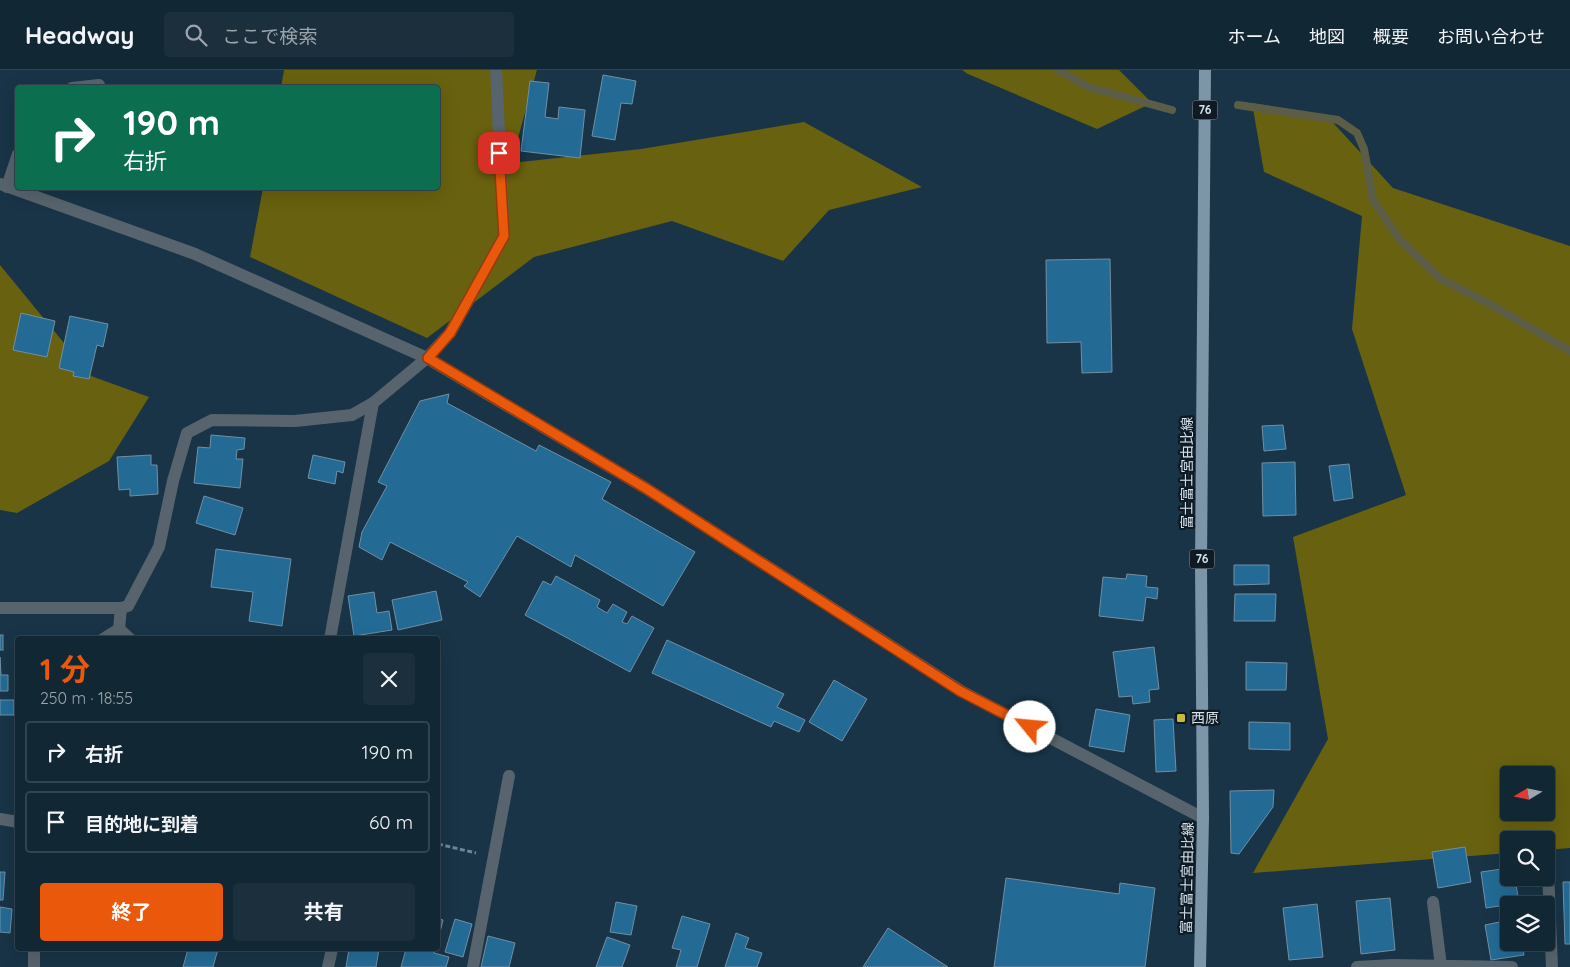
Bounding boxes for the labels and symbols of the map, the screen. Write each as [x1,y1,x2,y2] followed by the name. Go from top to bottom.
[1192,100,1218,120] road number: 76
[478,132,520,174] pin
[1178,417,1196,529] street label: 富士富士宮由比線
[1190,549,1214,568] road number: 76
[1003,700,1055,752] position arrow
[1191,709,1219,727] place label: 西原
[1175,712,1187,724] marker: 西原
[1500,766,1555,821] north arrow
[1177,822,1197,934] street label: 富士富士宮由比線

